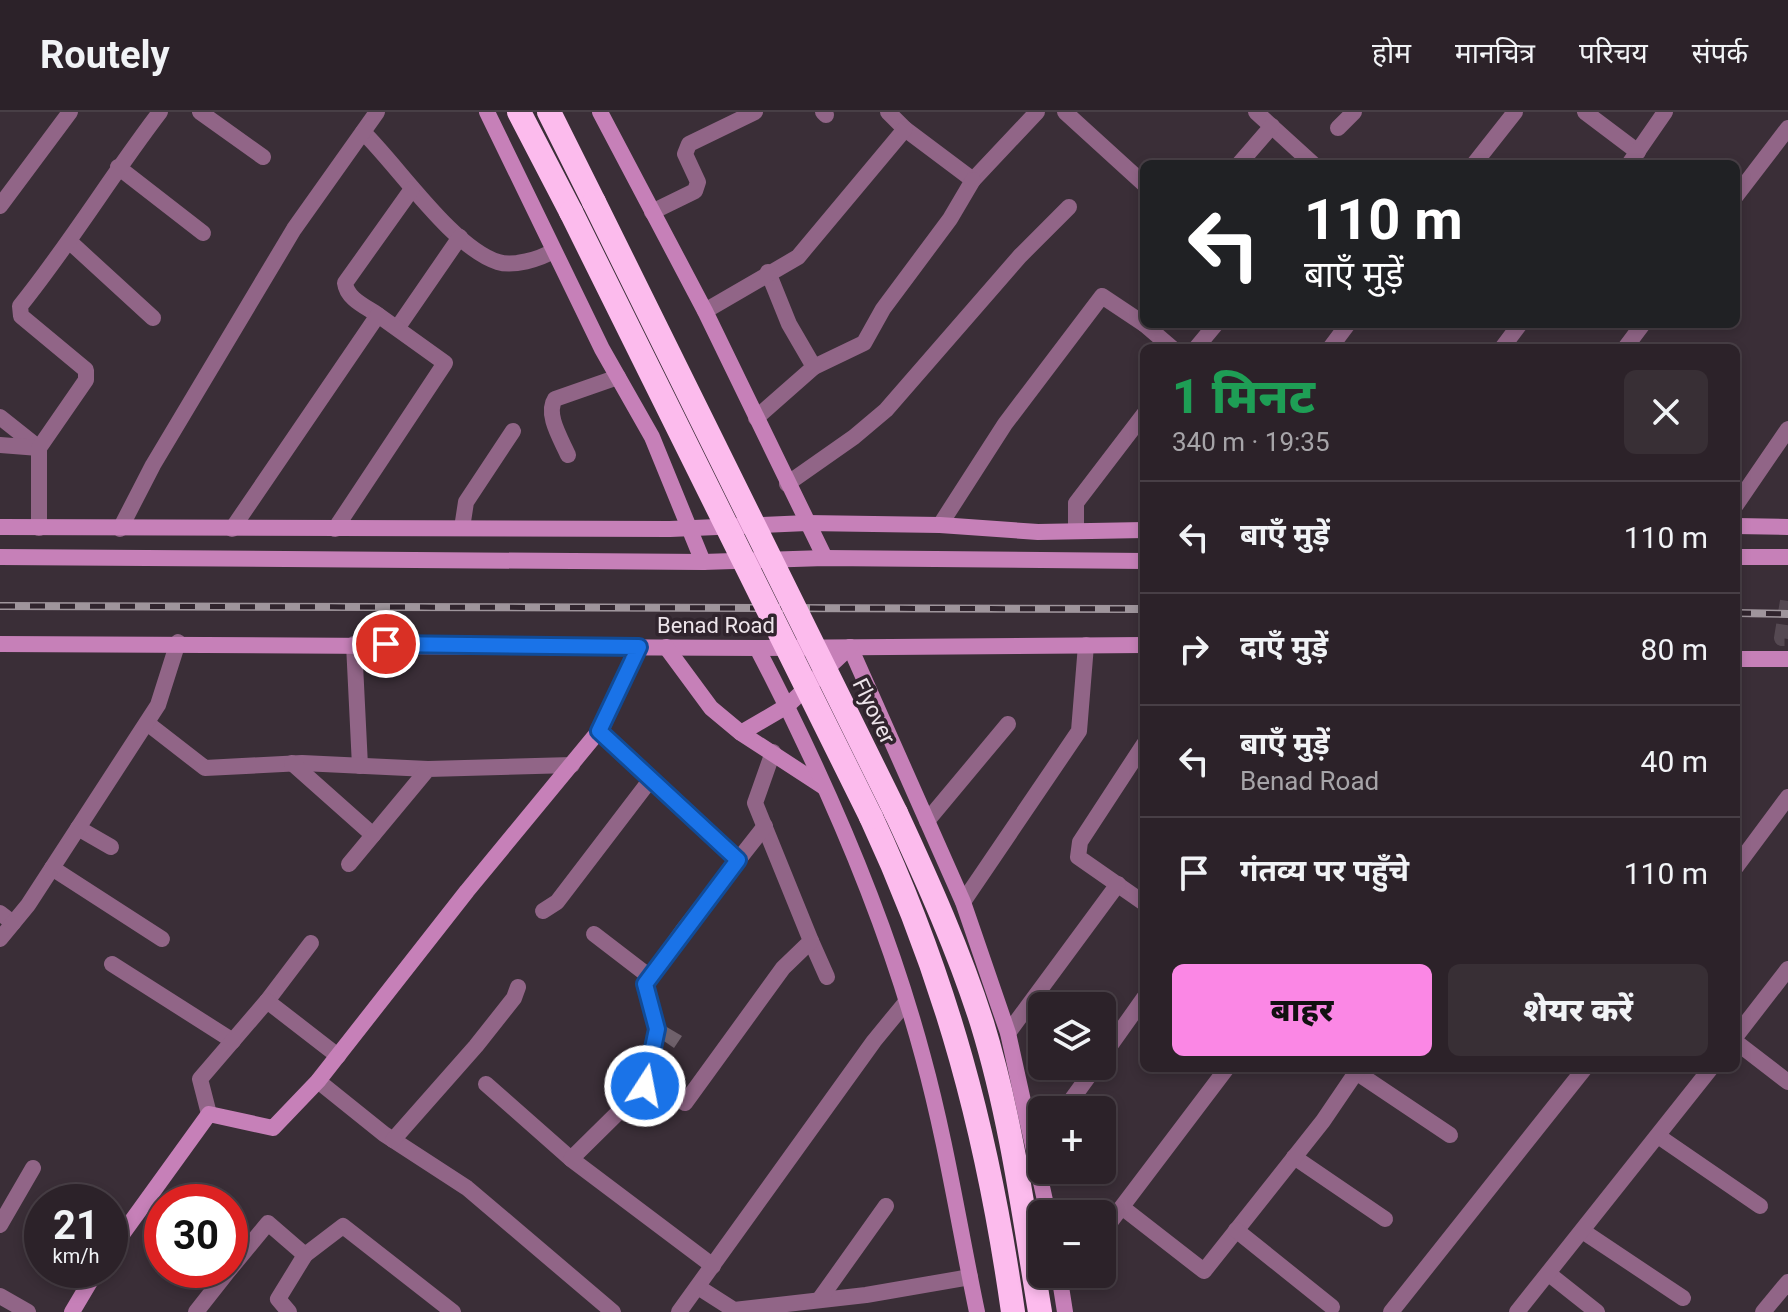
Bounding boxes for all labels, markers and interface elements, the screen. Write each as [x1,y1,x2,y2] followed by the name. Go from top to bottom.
[40,33,170,77] text: Routely
[1372,37,1411,70] text: होम
[1455,37,1535,70] text: मानचित्र
[1579,37,1648,70] text: परिचय
[1692,37,1748,70] text: संपर्क
[1304,187,1463,253] text: 110 m
[1172,192,1276,296] icon: left
[1304,254,1404,296] text: बाएँ मुड़ें
[1172,368,1315,425] text: 1 मिनट
[1624,370,1708,454] button: close
[1172,427,1330,457] text: 340 m · 19:35
[1172,515,1216,559] icon: left
[1240,517,1330,552] text: बाएँ मुड़ें
[1624,520,1708,555] text: 110 m
[352,610,420,678] pin
[657,613,775,638] street label: Benad Road
[364,622,408,666] icon: arrive
[1172,627,1216,671] icon: right
[1240,629,1328,664] text: दाएँ मुड़ें
[1641,632,1708,667] text: 80 m
[847,674,901,748] street label: Flyover
[1240,726,1330,761] text: बाएँ मुड़ें
[1172,739,1216,783] icon: left
[1641,744,1708,779] text: 40 m
[1240,766,1379,796] text: Benad Road
[1172,851,1216,895] icon: arrive
[1240,853,1409,888] text: गंतव्य पर पहुँचे
[1624,856,1708,891] text: 110 m
[1172,964,1432,1056] button: बाहर
[1448,964,1708,1056] button: शेयर करें
[1028,992,1116,1288] map controls
[1028,992,1116,1080] button: layers
[603,1044,687,1128] position arrow
[1028,1096,1116,1184] button: +
[144,1184,248,1288] speed limit sign: 30
[1028,1200,1116,1288] button: −
[53,1202,99,1249] text: 21
[53,1244,99,1268] text: km/h

